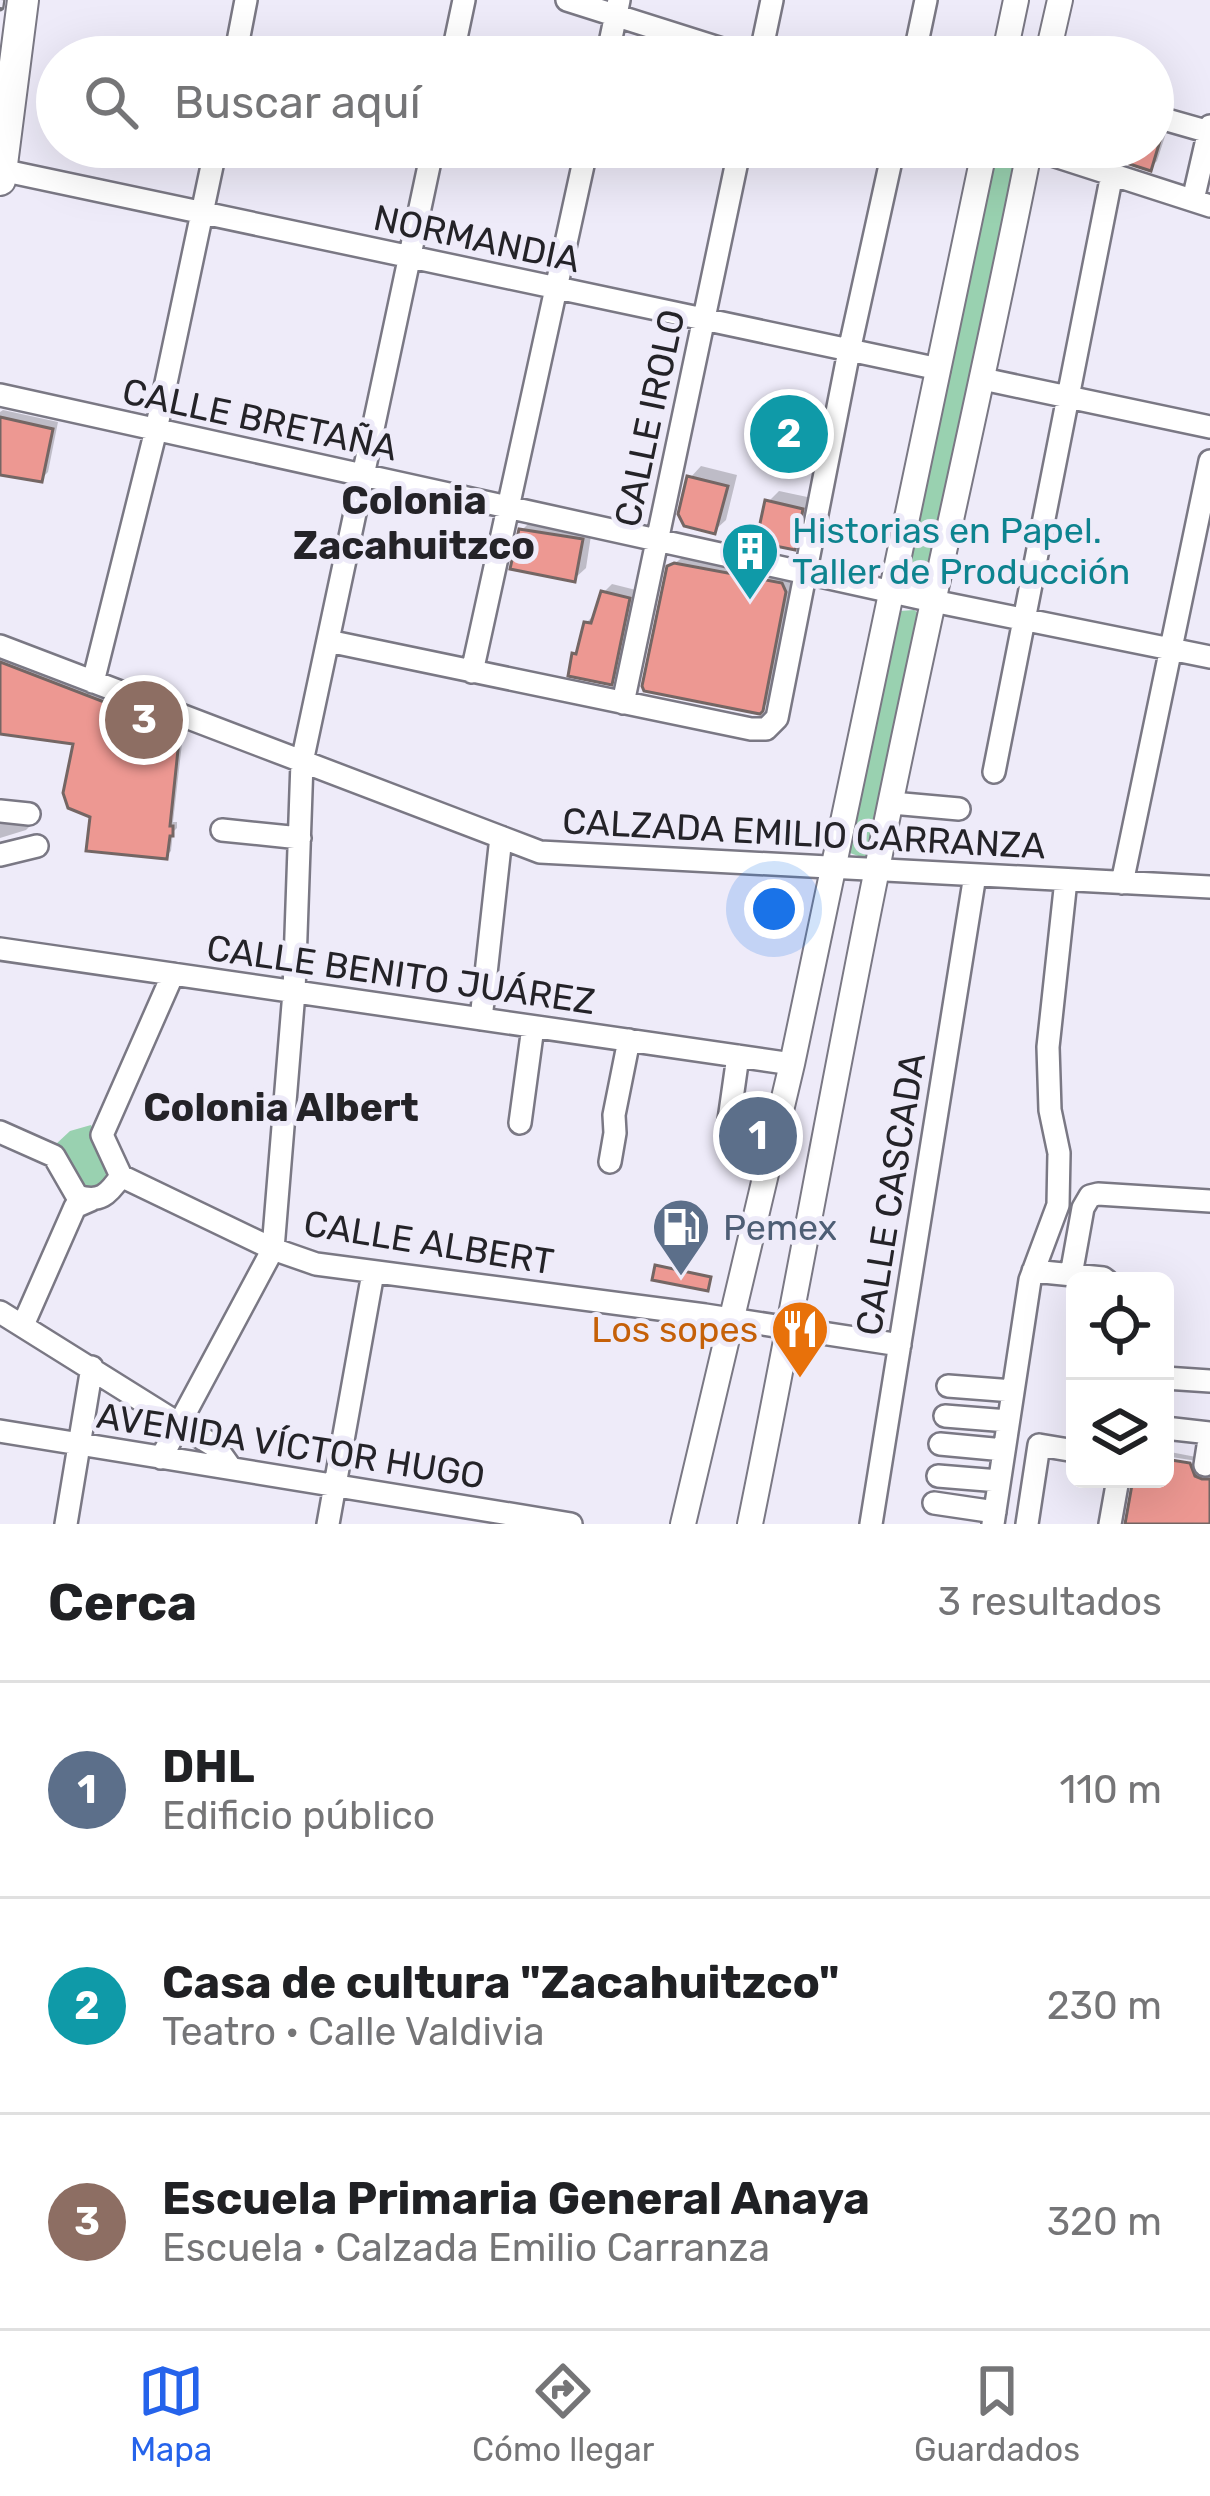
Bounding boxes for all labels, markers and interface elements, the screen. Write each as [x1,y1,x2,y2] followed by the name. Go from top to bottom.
[36,36,1174,168] search box
[78,69,144,135] icon: search
[174,76,421,129] text: Buscar aquí
[370,196,584,281] street label: NORMANDIA
[605,306,693,531] street label: CALLE IROLO
[119,369,401,470] street label: CALLE BRETAÑA
[750,389,828,479] pin: 2
[293,478,535,569] district label: Colonia Zacahuitzco
[792,509,1130,593] place label: Historias en Papel. Taller de Producción
[719,520,781,602] building icon: Historias en Papel. Taller de Producción
[105,675,183,765] pin: 3
[561,799,1047,868] street label: CALZADA EMILIO CARRANZA
[744,879,804,939] your location
[204,926,598,1023] street label: CALLE BENITO JUÁREZ
[847,1050,934,1338] street label: CALLE CASCADA
[143,1085,419,1131] district label: Colonia Albert
[719,1091,797,1181] pin: 1
[650,1196,712,1278] fuel station icon: Pemex
[301,1202,557,1283] street label: CALLE ALBERT
[723,1206,837,1249] place label: Pemex
[1066,1272,1174,1488] map controls
[1066,1272,1174,1380] button: locate
[769,1298,831,1380] restaurant icon: Los sopes
[591,1308,758,1351] place label: Los sopes
[1066,1380,1174,1488] button: layers
[94,1394,488,1497] street label: AVENIDA VÍCTOR HUGO
[48,1572,197,1633] text: Cerca
[938,1579,1162,1625] text: 3 resultados
[162,1740,255,1793] text: DHL
[77,1767,97,1813] text: 1
[1060,1767,1162,1813] text: 110 m
[162,1793,435,1839] text: Edificio público
[162,1956,839,2009] text: Casa de cultura "Zacahuitzco"
[74,1983,100,2029] text: 2
[1047,1983,1162,2029] text: 230 m
[162,2009,544,2055] text: Teatro · Calle Valdivia
[162,2172,870,2225] text: Escuela Primaria General Anaya
[74,2199,100,2245] text: 3
[1047,2199,1162,2245] text: 320 m
[162,2225,770,2271] text: Escuela · Calzada Emilio Carranza
[130,2358,212,2469] tab: Mapa
[472,2358,654,2469] tab: Cómo llegar
[914,2358,1080,2469] tab: Guardados

